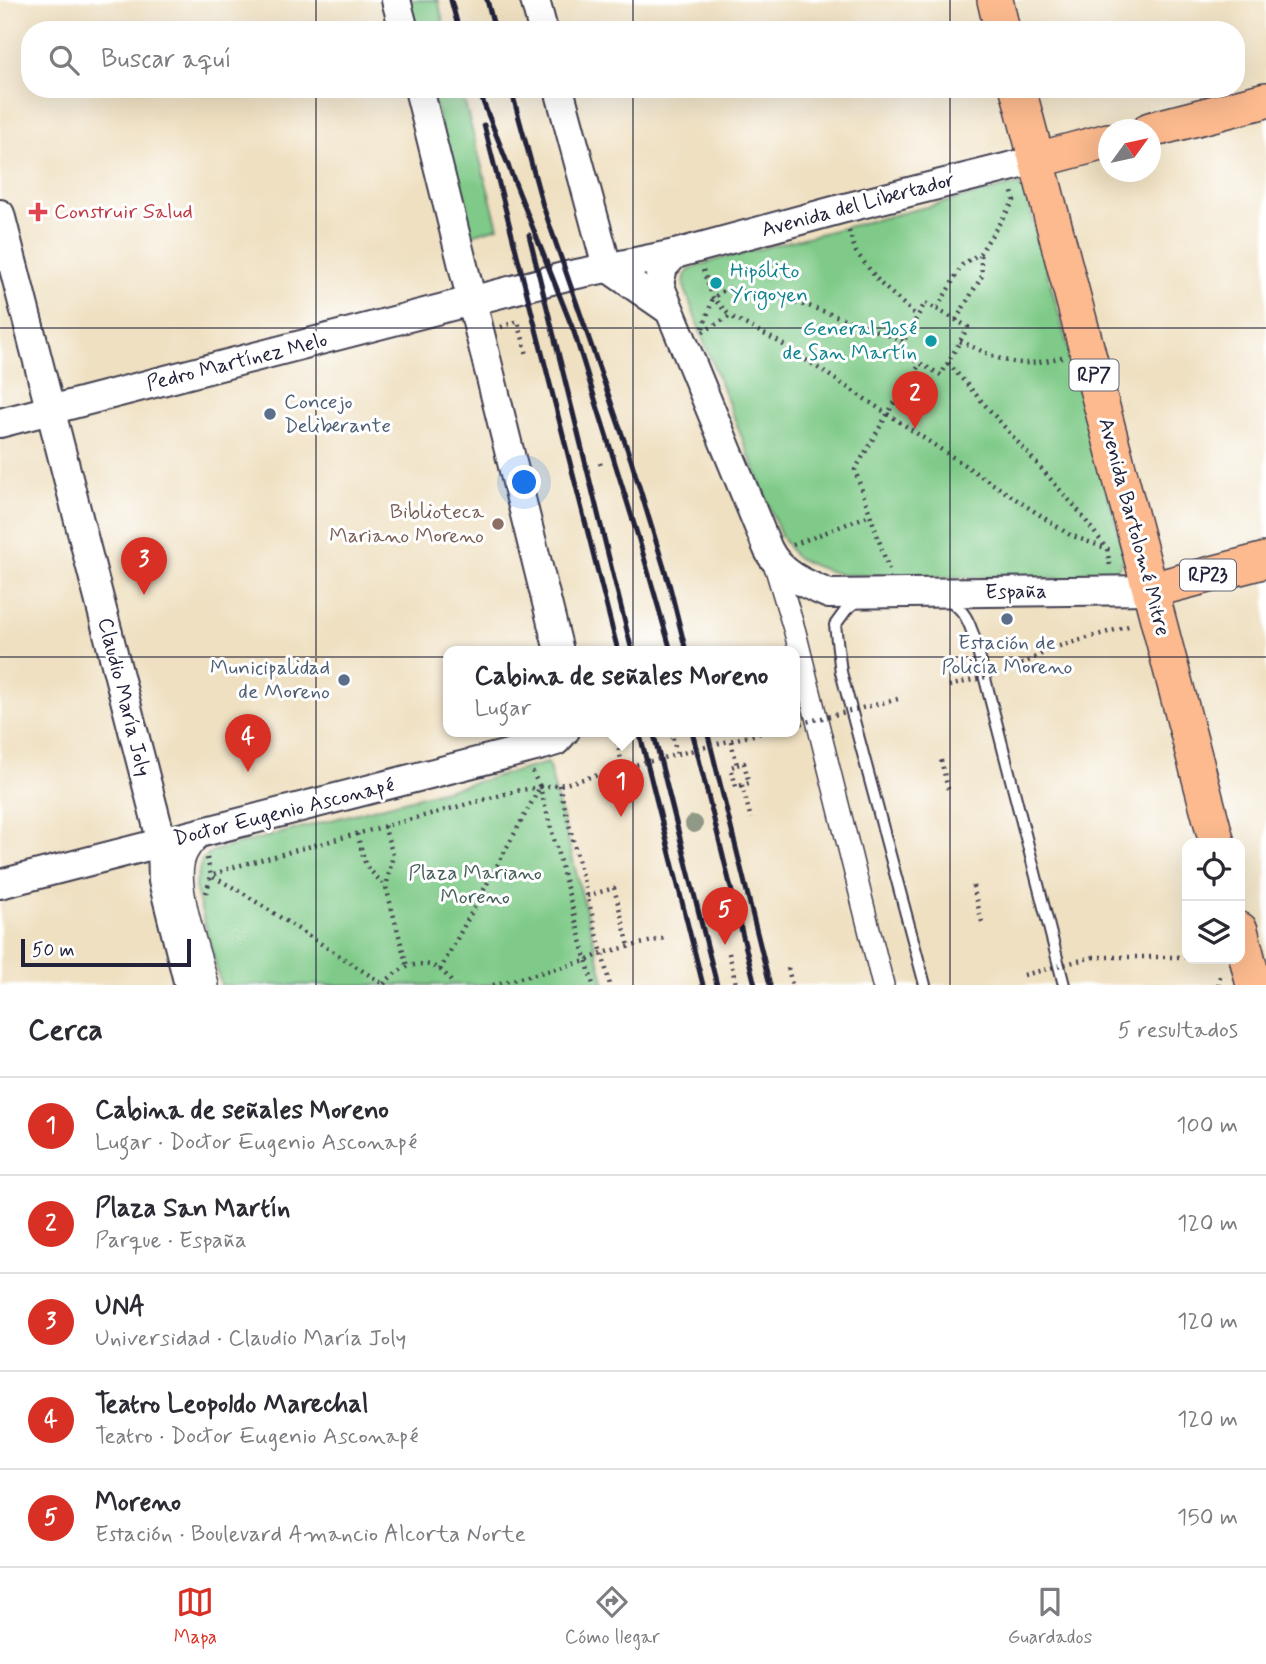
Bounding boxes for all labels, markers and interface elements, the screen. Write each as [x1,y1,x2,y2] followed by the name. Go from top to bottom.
[21,21,1245,98] search box
[45,41,83,79] icon: search
[101,43,232,77] text: Buscar aquí
[1098,119,1161,182] north arrow
[758,166,958,244] street label: Avenida del Libertador
[54,198,193,226] place label: Construir Salud
[28,202,48,222] marker: Construir Salud
[730,257,808,310] place label: Hipólito Yrigoyen
[708,275,724,291] marker: Hipólito Yrigoyen
[782,315,917,367] place label: General José de San Martín
[144,326,330,398] street label: Pedro Martínez Melo
[923,333,939,349] marker: General José de San Martín
[1070,360,1118,390] road number: RP7
[892,371,938,429] pin: 2
[284,388,391,440] place label: Concejo Deliberante
[262,406,278,422] marker: Concejo Deliberante
[1091,415,1177,639] street label: Avenida Bartolomé Mitre
[507,465,541,499] your location
[329,498,484,550] place label: Biblioteca Mariano Moreno
[490,516,506,532] marker: Biblioteca Mariano Moreno
[121,537,167,595] pin: 3
[1180,560,1236,590] road number: RP23
[985,577,1047,607] street label: España
[999,611,1015,627] marker: Estación de Policía Moreno
[91,615,157,779] street label: Claudio María Joly
[941,629,1073,681] place label: Estación de Policía Moreno
[443,646,800,737] popup
[210,654,330,706] place label: Municipalidad de Moreno
[475,660,768,694] text: Cabina de señales Moreno
[336,672,352,688] marker: Municipalidad de Moreno
[475,694,531,724] text: Lugar
[225,714,271,772] pin: 4
[598,759,644,817] pin: 1
[171,771,397,853] street label: Doctor Eugenio Asconapé
[1182,838,1245,964] map controls
[1182,838,1245,901] button: locate
[408,859,542,911] park label: Plaza Mariano Moreno
[702,887,748,945] pin: 5
[1182,901,1245,964] button: layers
[21,936,191,968] scale bar
[32,938,75,963] text: 50 m
[28,1011,103,1050] text: Cerca
[1117,1016,1238,1046] text: 5 resultados
[95,1094,389,1128] text: Cabina de señales Moreno
[46,1111,56,1141] text: 1
[1176,1111,1238,1141] text: 100 m
[95,1128,417,1158] text: Lugar · Doctor Eugenio Asconapé
[95,1192,290,1226] text: Plaza San Martín
[45,1209,57,1239] text: 2
[1177,1209,1238,1239] text: 120 m
[95,1226,247,1256] text: Parque · España
[95,1290,145,1324] text: UNA
[46,1307,56,1337] text: 3
[1177,1307,1238,1337] text: 120 m
[95,1324,406,1354] text: Universidad · Claudio María Joly
[95,1388,368,1422] text: Teatro Leopoldo Marechal
[44,1405,58,1435] text: 4
[1177,1405,1238,1435] text: 120 m
[95,1422,418,1452] text: Teatro · Doctor Eugenio Asconapé
[95,1486,181,1520] text: Moreno
[44,1503,58,1533] text: 5
[1177,1503,1238,1533] text: 150 m
[95,1520,526,1550] text: Estación · Boulevard Amancio Alcorta Norte
[174,1583,217,1650] tab: Mapa
[565,1583,660,1650] tab: Cómo llegar
[1008,1583,1092,1650] tab: Guardados

